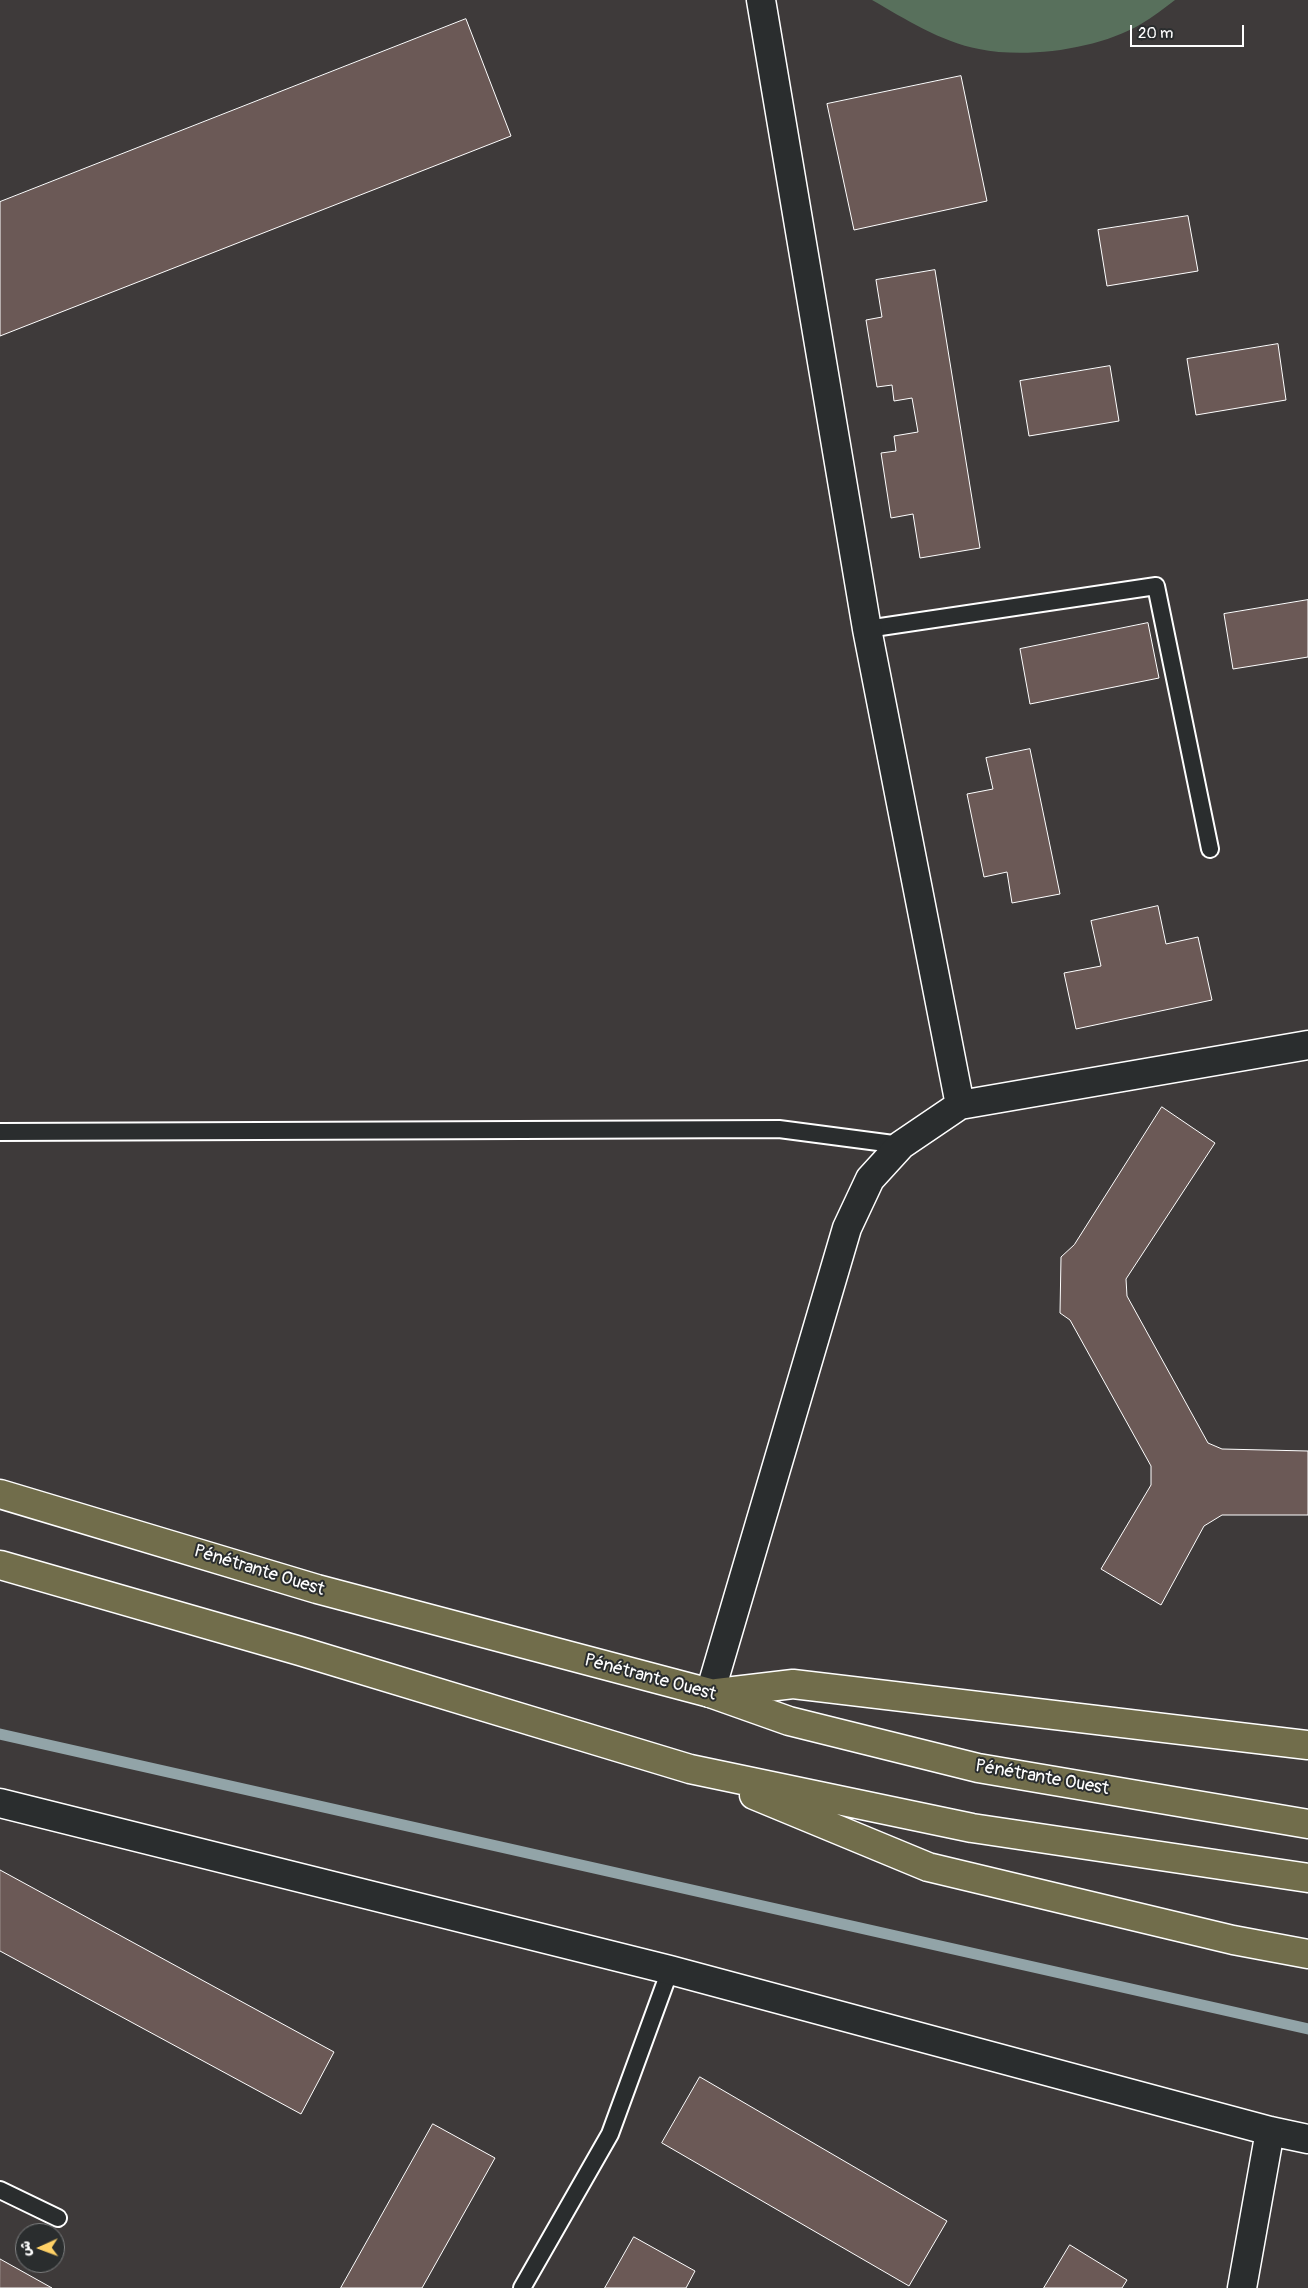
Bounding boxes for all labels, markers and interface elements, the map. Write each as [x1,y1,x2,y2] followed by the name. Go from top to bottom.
[1133,15,1247,47] scale bar
[1138,24,1173,43] text: 20 m
[191,1541,327,1601] street label: Pénétrante Ouest
[582,1650,718,1706] street label: Pénétrante Ouest
[973,1756,1111,1800] street label: Pénétrante Ouest
[15,2223,65,2273] north arrow
[17,2241,34,2257] text: ش

